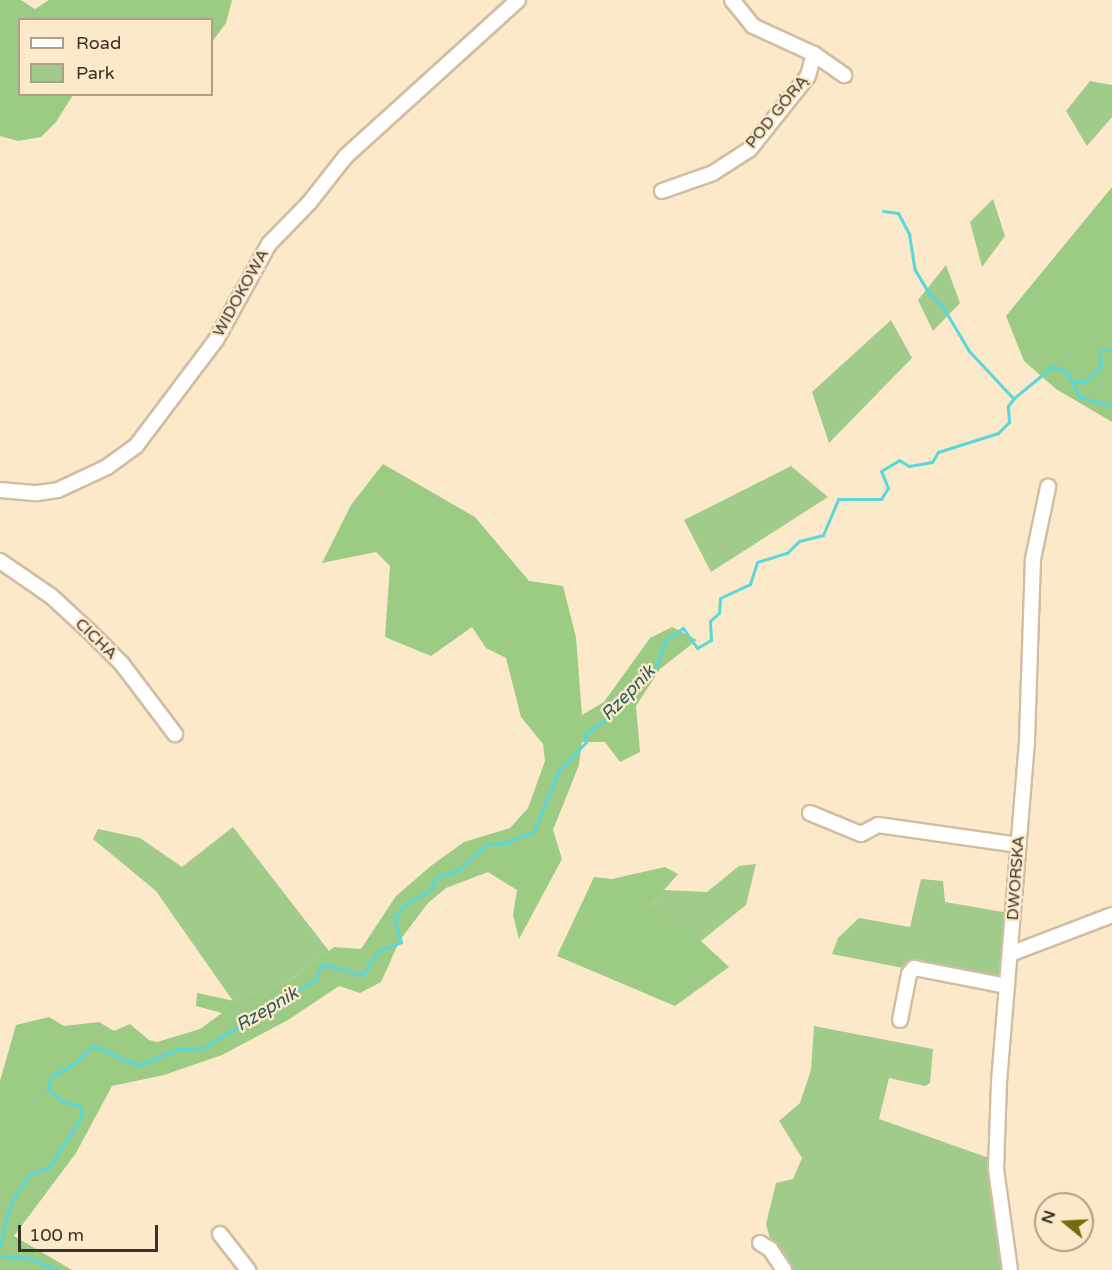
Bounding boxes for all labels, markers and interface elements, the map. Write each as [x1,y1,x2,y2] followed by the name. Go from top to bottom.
[18,18,213,96] legend
[76,32,121,54] text: Road
[76,62,114,84] text: Park
[742,72,812,152] street label: POD GÓRĄ
[209,246,273,340] street label: WIDOKOWA
[71,614,121,664] street label: CICHA
[596,661,660,725] water label: Rzepnik
[1003,835,1029,921] street label: DWORSKA
[232,982,302,1036] water label: Rzepnik
[1034,1192,1094,1252] north arrow
[1037,1208,1060,1226] text: N
[21,1213,160,1251] scale bar
[29,1224,84,1246] text: 100 m

